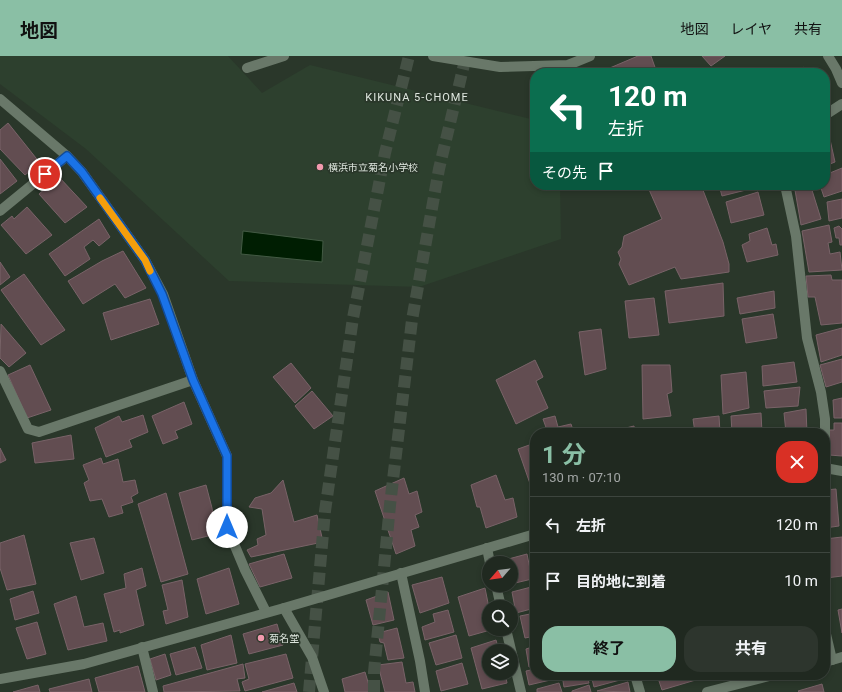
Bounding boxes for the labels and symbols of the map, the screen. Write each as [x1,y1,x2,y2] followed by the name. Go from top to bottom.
[365,91,469,104] district label: KIKUNA 5-CHOME
[28,157,62,191] pin
[315,162,325,172] marker: 横浜市立菊名小学校
[328,162,418,173] place label: 横浜市立菊名小学校
[206,506,248,548] position arrow
[482,556,518,592] north arrow
[256,633,266,643] marker: 菊名堂
[269,633,299,644] place label: 菊名堂

